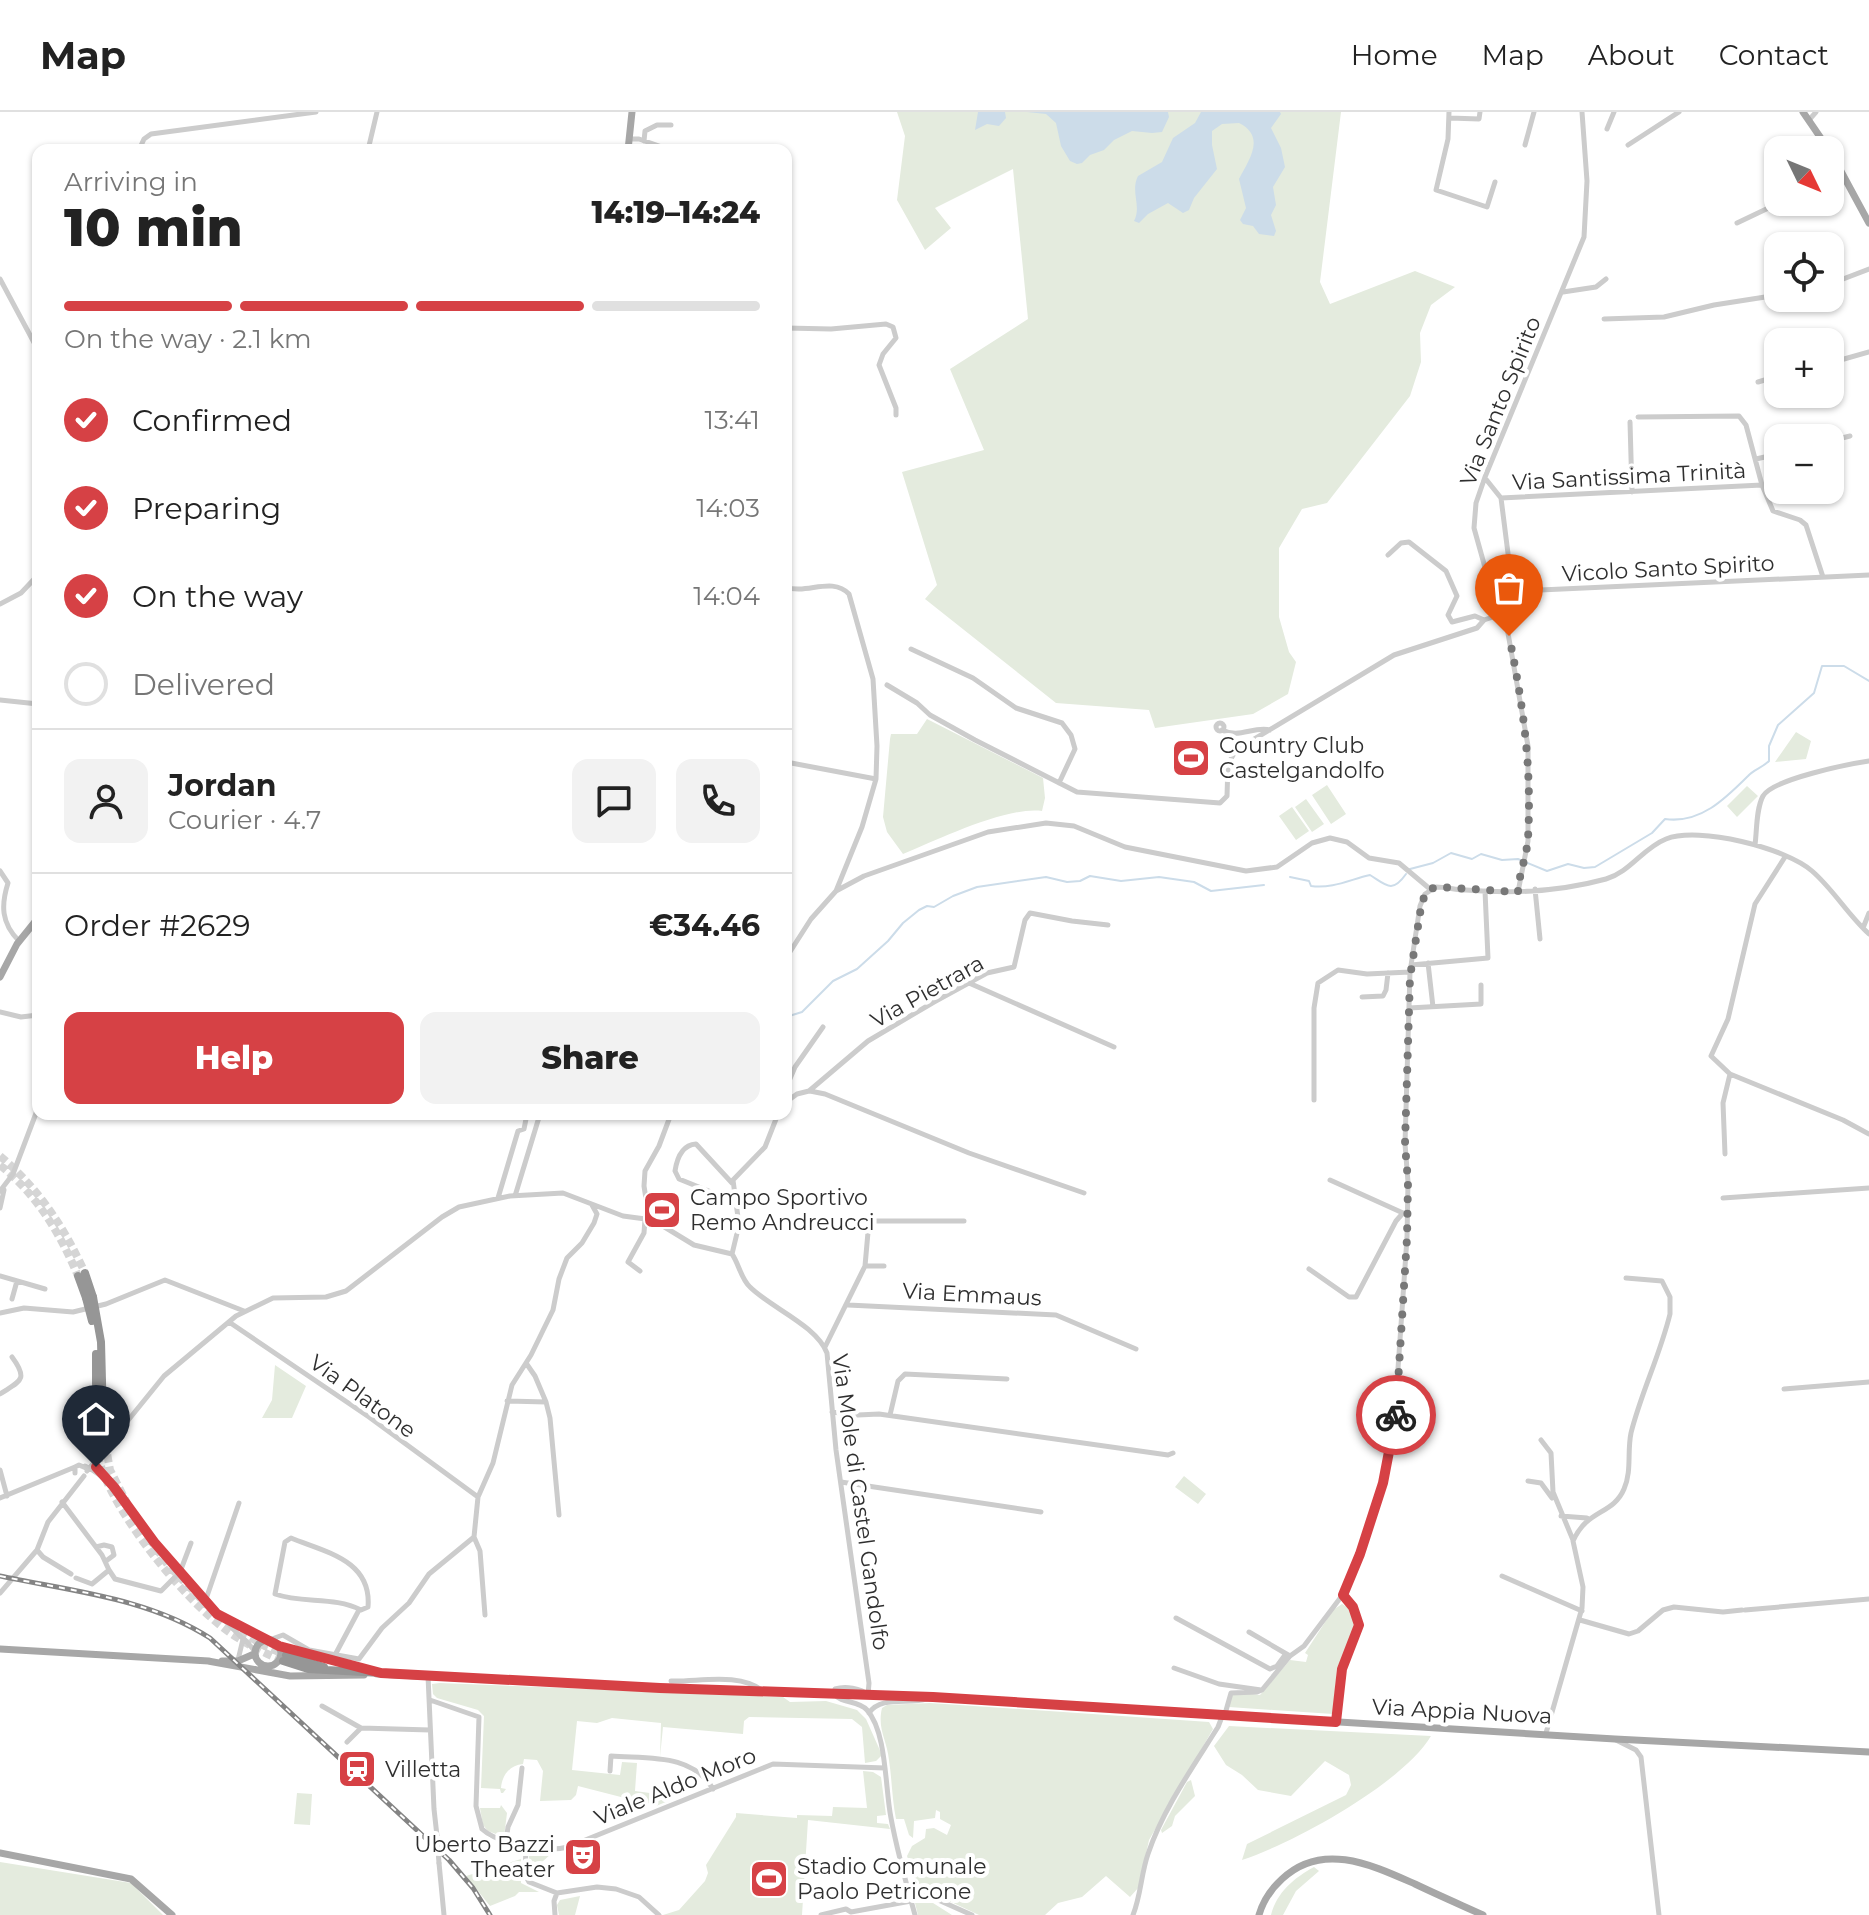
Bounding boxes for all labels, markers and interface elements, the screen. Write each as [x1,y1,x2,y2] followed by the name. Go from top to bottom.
[40,32,126,79] text: Map
[1351,38,1438,72] text: Home
[1482,38,1544,72] text: Map
[1588,38,1675,72] text: About
[1719,38,1829,72] text: Contact
[1764,136,1844,216] north arrow
[1764,136,1844,504] map controls
[64,166,198,198] text: Arriving in
[591,194,760,231] text: 14:19–14:24
[64,196,243,259] text: 10 min
[1764,232,1844,312] button: locate
[1454,313,1547,490] street label: Via Santo Spirito
[64,323,312,355] text: On the way · 2.1 km
[1764,328,1844,408] button: +
[64,398,108,442] icon: check
[132,402,292,439] text: Confirmed
[705,404,760,436] text: 13:41
[1764,424,1844,504] button: −
[1511,457,1747,496] street label: Via Santissima Trinità
[64,486,108,530] icon: check
[132,490,281,527] text: Preparing
[696,492,760,524] text: 14:03
[1561,549,1775,588] street label: Vicolo Santo Spirito
[1475,554,1543,636] pin
[1487,566,1531,610] icon: bag
[64,574,108,618] icon: check
[132,578,303,615] text: On the way
[693,580,760,612] text: 14:04
[132,666,275,703] text: Delivered
[1219,732,1384,784] place label: Country Club Castelgandolfo
[1170,737,1212,779] sports icon: Country Club Castelgandolfo
[64,759,148,843] button: person
[572,759,656,843] button: chat
[676,759,760,843] button: phone
[168,767,277,804] text: Jordan
[168,804,321,836] text: Courier · 4.7
[64,907,251,944] text: Order #2629
[649,907,760,944] text: €34.46
[866,949,989,1034] street label: Via Pietrara
[64,1012,404,1104] button: Help
[420,1012,760,1104] button: Share
[690,1184,875,1236] place label: Campo Sportivo Remo Andreucci
[641,1189,683,1231] sports icon: Campo Sportivo Remo Andreucci
[902,1277,1043,1312] street label: Via Emmaus
[304,1349,421,1444] street label: Via Platone
[826,1352,895,1652] street label: Via Mole di Castel Gandolfo
[1356,1375,1436,1455] courier
[62,1385,130,1467] pin
[1374,1393,1418,1437] icon: bike
[74,1397,118,1441] icon: home
[1371,1693,1553,1730] street label: Via Appia Nuova
[590,1742,760,1831] street label: Viale Aldo Moro
[336,1748,378,1790] station icon: Villetta
[385,1756,461,1783] place label: Villetta
[414,1831,555,1883] place label: Uberto Bazzi Theater
[562,1836,604,1878] theatre icon: Uberto Bazzi Theater
[797,1853,986,1905] place label: Stadio Comunale Paolo Petricone
[748,1858,790,1900] sports icon: Stadio Comunale Paolo Petricone

